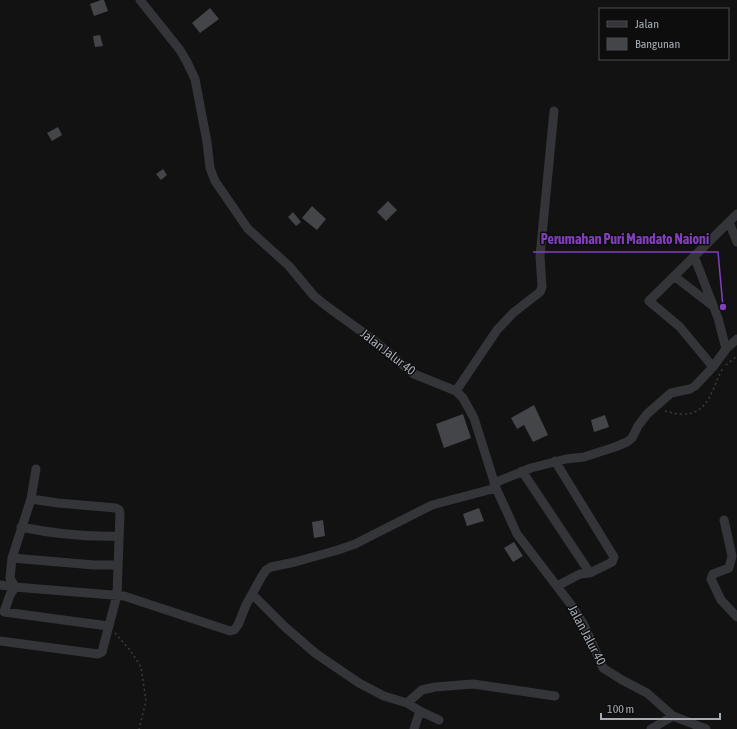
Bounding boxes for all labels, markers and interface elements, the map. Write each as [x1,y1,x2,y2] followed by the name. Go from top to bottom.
[599,8,729,60] legend
[635,17,659,31] text: Jalan
[635,37,680,51] text: Bangunan
[533,226,718,252] callout: Perumahan Puri Mandato Naioni
[541,231,709,247] text: Perumahan Puri Mandato Naioni
[358,326,418,378] street label: Jalan Jalur 40
[565,603,609,667] street label: Jalan Jalur 40
[601,695,720,721] scale bar
[607,702,634,716] text: 100 m

